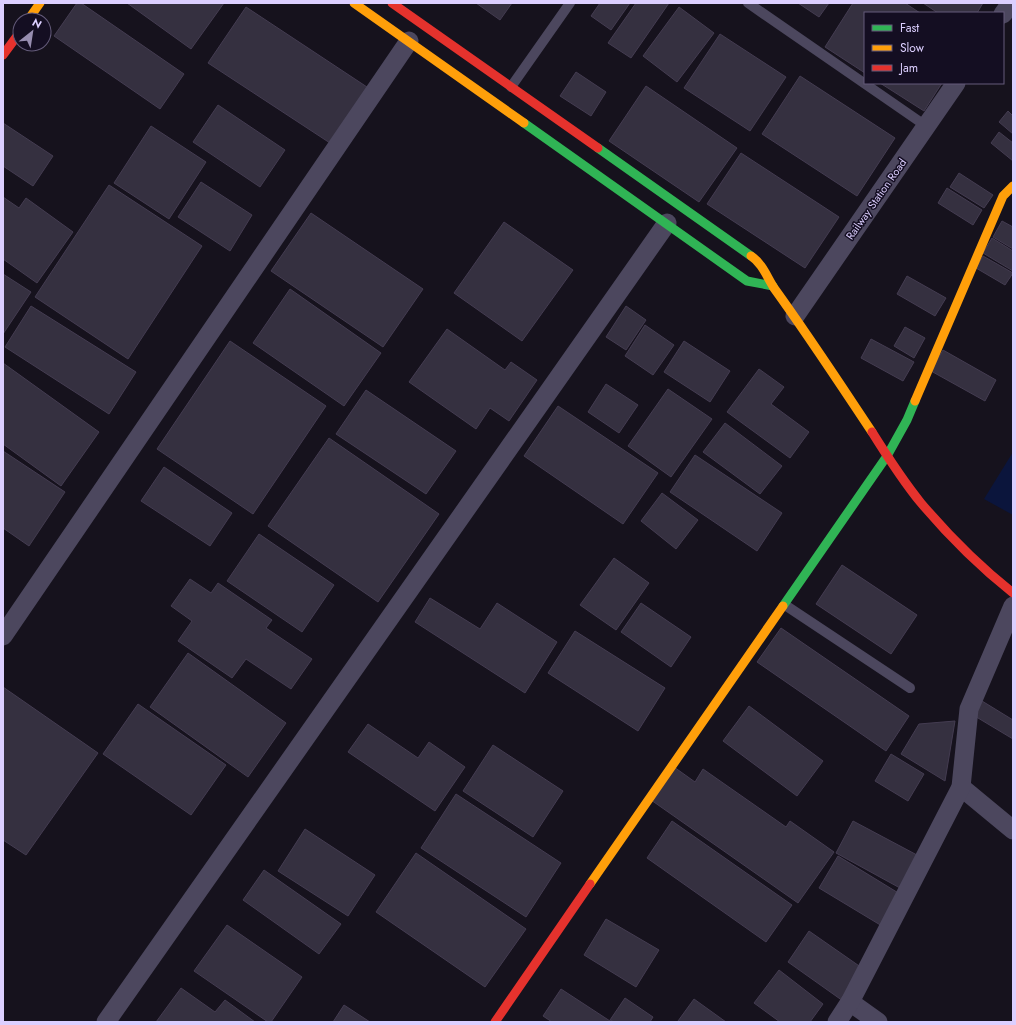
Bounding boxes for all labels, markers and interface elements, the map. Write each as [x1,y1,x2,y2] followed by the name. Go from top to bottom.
[12,12,52,52] north arrow
[864,12,1004,84] legend
[29,14,45,32] text: N
[900,19,919,37] text: Fast
[900,39,925,57] text: Slow
[898,59,918,77] text: Jam
[842,155,910,243] street label: Railway Station Road

